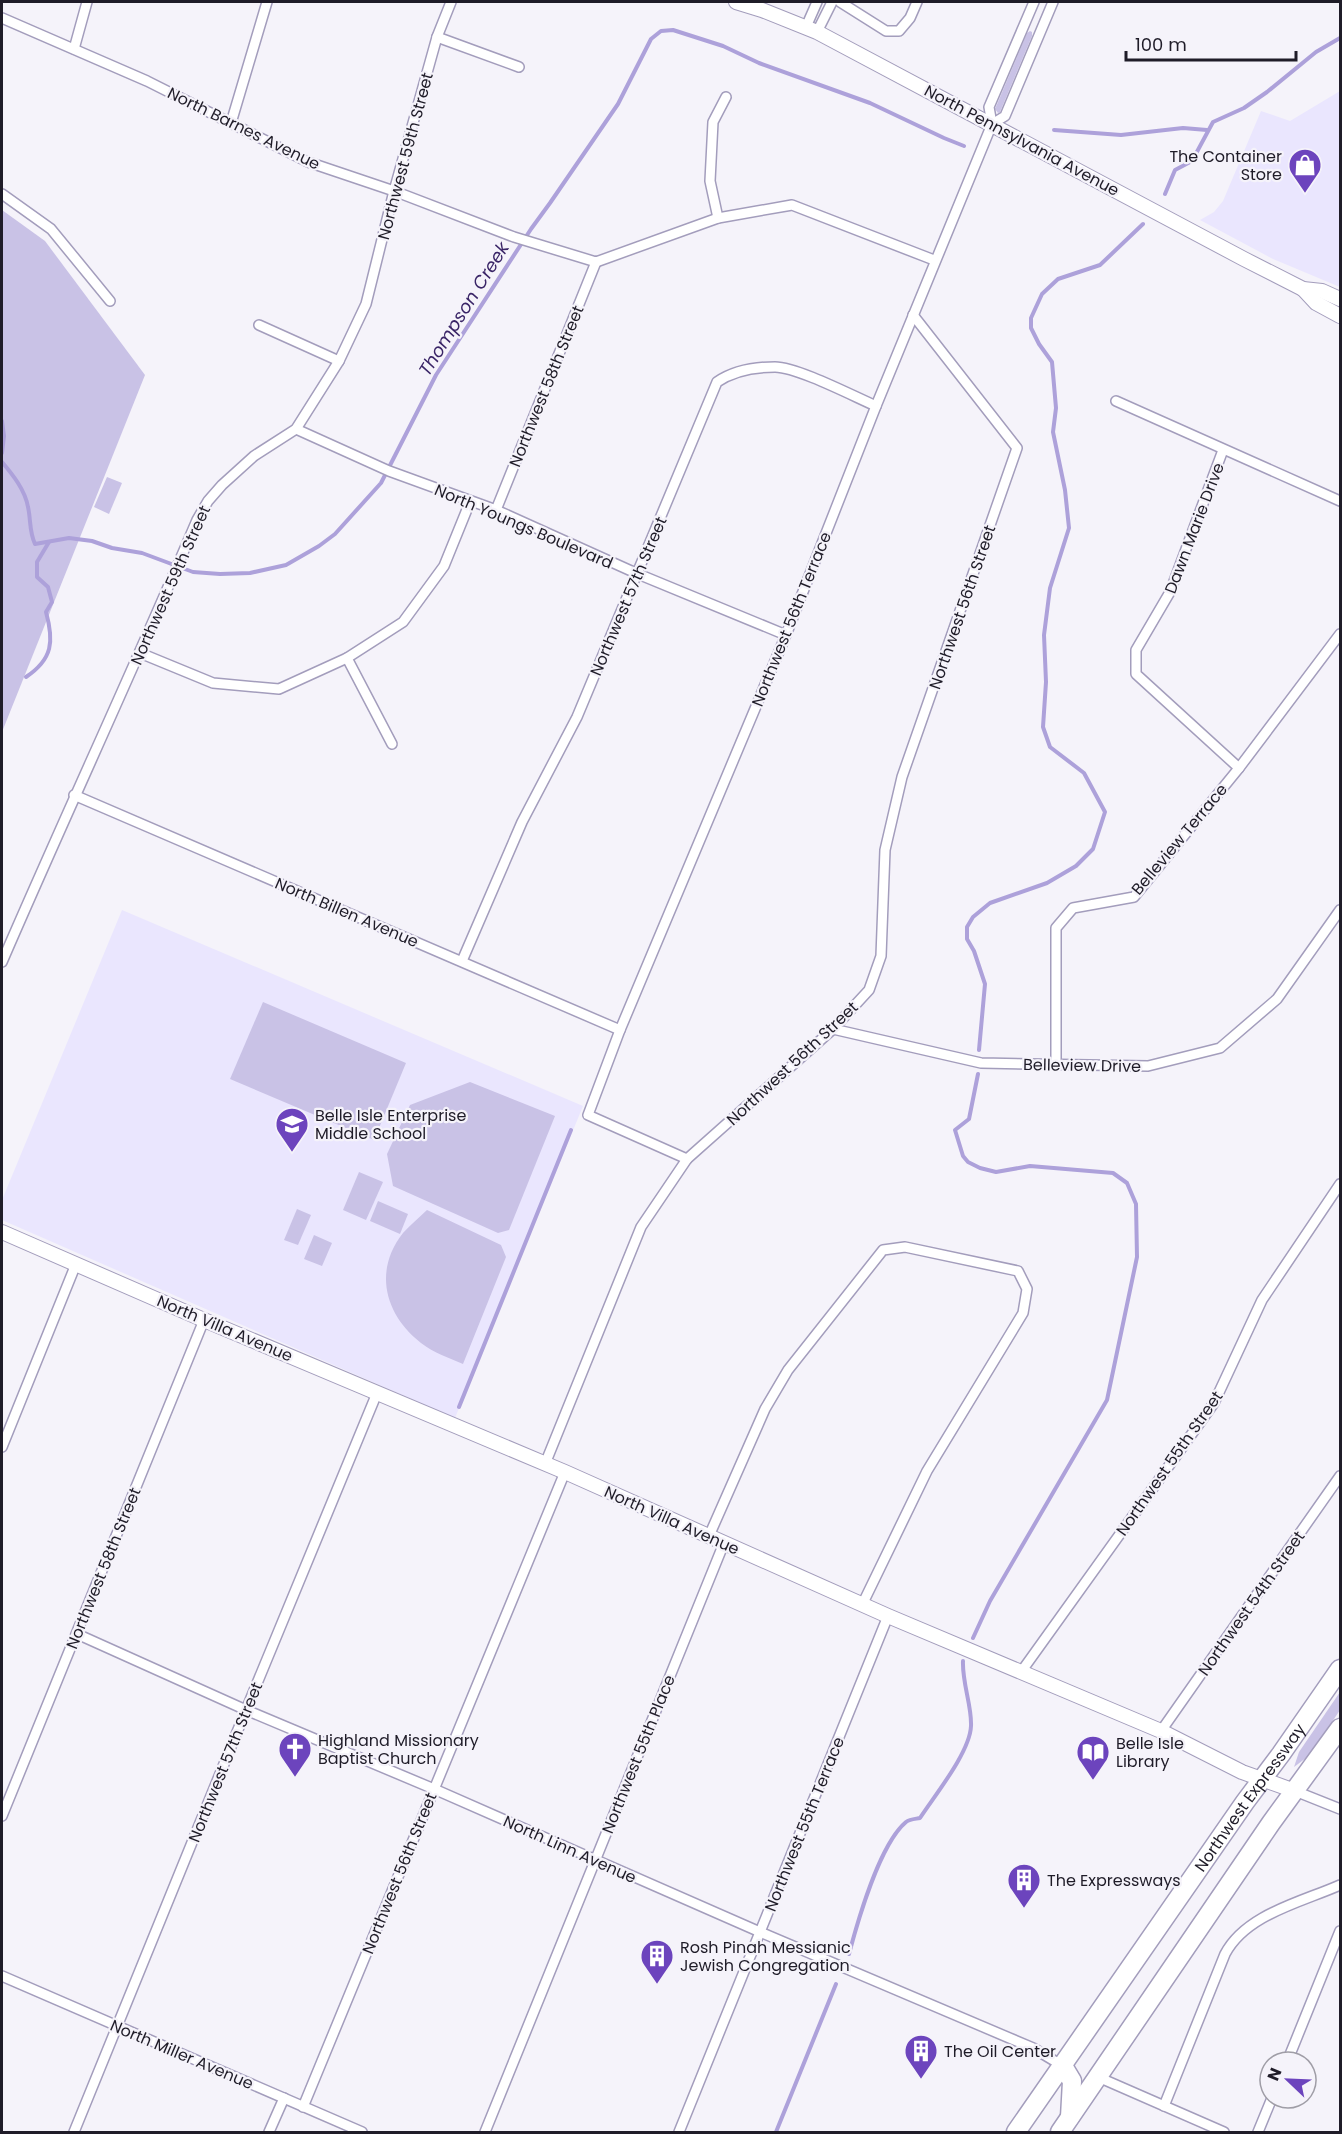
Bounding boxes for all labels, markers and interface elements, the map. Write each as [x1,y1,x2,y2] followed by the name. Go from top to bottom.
[1126,24,1296,62] scale bar
[1135,32,1187,57] text: 100 m
[372,70,439,242] street label: Northwest 59th Street
[920,79,1123,202] street label: North Pennsylvania Avenue
[164,81,324,175] street label: North Barnes Avenue
[1169,145,1282,186] place label: The Container Store
[1287,147,1323,194] shop icon: The Container Store
[412,236,515,380] water label: Thompson Creek
[504,302,589,470] street label: Northwest 58th Street
[1159,459,1230,597] street label: Dawn Marie Drive
[431,478,617,575] street label: North Youngs Boulevard
[125,502,216,669] street label: Northwest 59th Street
[584,513,673,679] street label: Northwest 57th Street
[924,522,1001,692] street label: Northwest 56th Street
[746,528,837,710] street label: Northwest 56th Terrace
[1126,779,1233,900] street label: Belleview Terrace
[271,872,422,953] street label: North Billen Avenue
[721,996,863,1131] street label: Northwest 56th Street
[1023,1053,1141,1078] street label: Belleview Drive
[315,1104,466,1145] place label: Belle Isle Enterprise Middle School
[274,1106,310,1153] school or university icon: Belle Isle Enterprise Middle School
[153,1289,296,1368] street label: North Villa Avenue
[1111,1386,1228,1540] street label: Northwest 55th Street
[601,1480,743,1561] street label: North Villa Avenue
[61,1484,146,1652] street label: Northwest 58th Street
[1193,1526,1310,1680] street label: Northwest 54th Street
[596,1671,681,1837] street label: Northwest 55th Place
[183,1678,268,1846] street label: Northwest 57th Street
[1189,1719,1311,1876] street label: Northwest Expressway
[318,1729,479,1770] place label: Highland Missionary Baptist Church
[277,1731,313,1778] church icon: Highland Missionary Baptist Church
[1116,1732,1184,1773] place label: Belle Isle Library
[759,1733,850,1915] street label: Northwest 55th Terrace
[1075,1734,1111,1781] library icon: Belle Isle Library
[357,1789,442,1957] street label: Northwest 56th Street
[500,1810,640,1889] street label: North Linn Avenue
[1006,1862,1042,1909] building icon: The Expressways
[1047,1869,1181,1892] place label: The Expressways
[680,1936,851,1977] place label: Rosh Pinah Messianic Jewish Congregation
[639,1938,675,1985] building icon: Rosh Pinah Messianic Jewish Congregation
[107,2014,257,2095] street label: North Miller Avenue
[903,2033,939,2080] building icon: The Oil Center
[944,2040,1056,2063] place label: The Oil Center
[1258,2050,1318,2110] north arrow
[1262,2064,1288,2084] text: N

